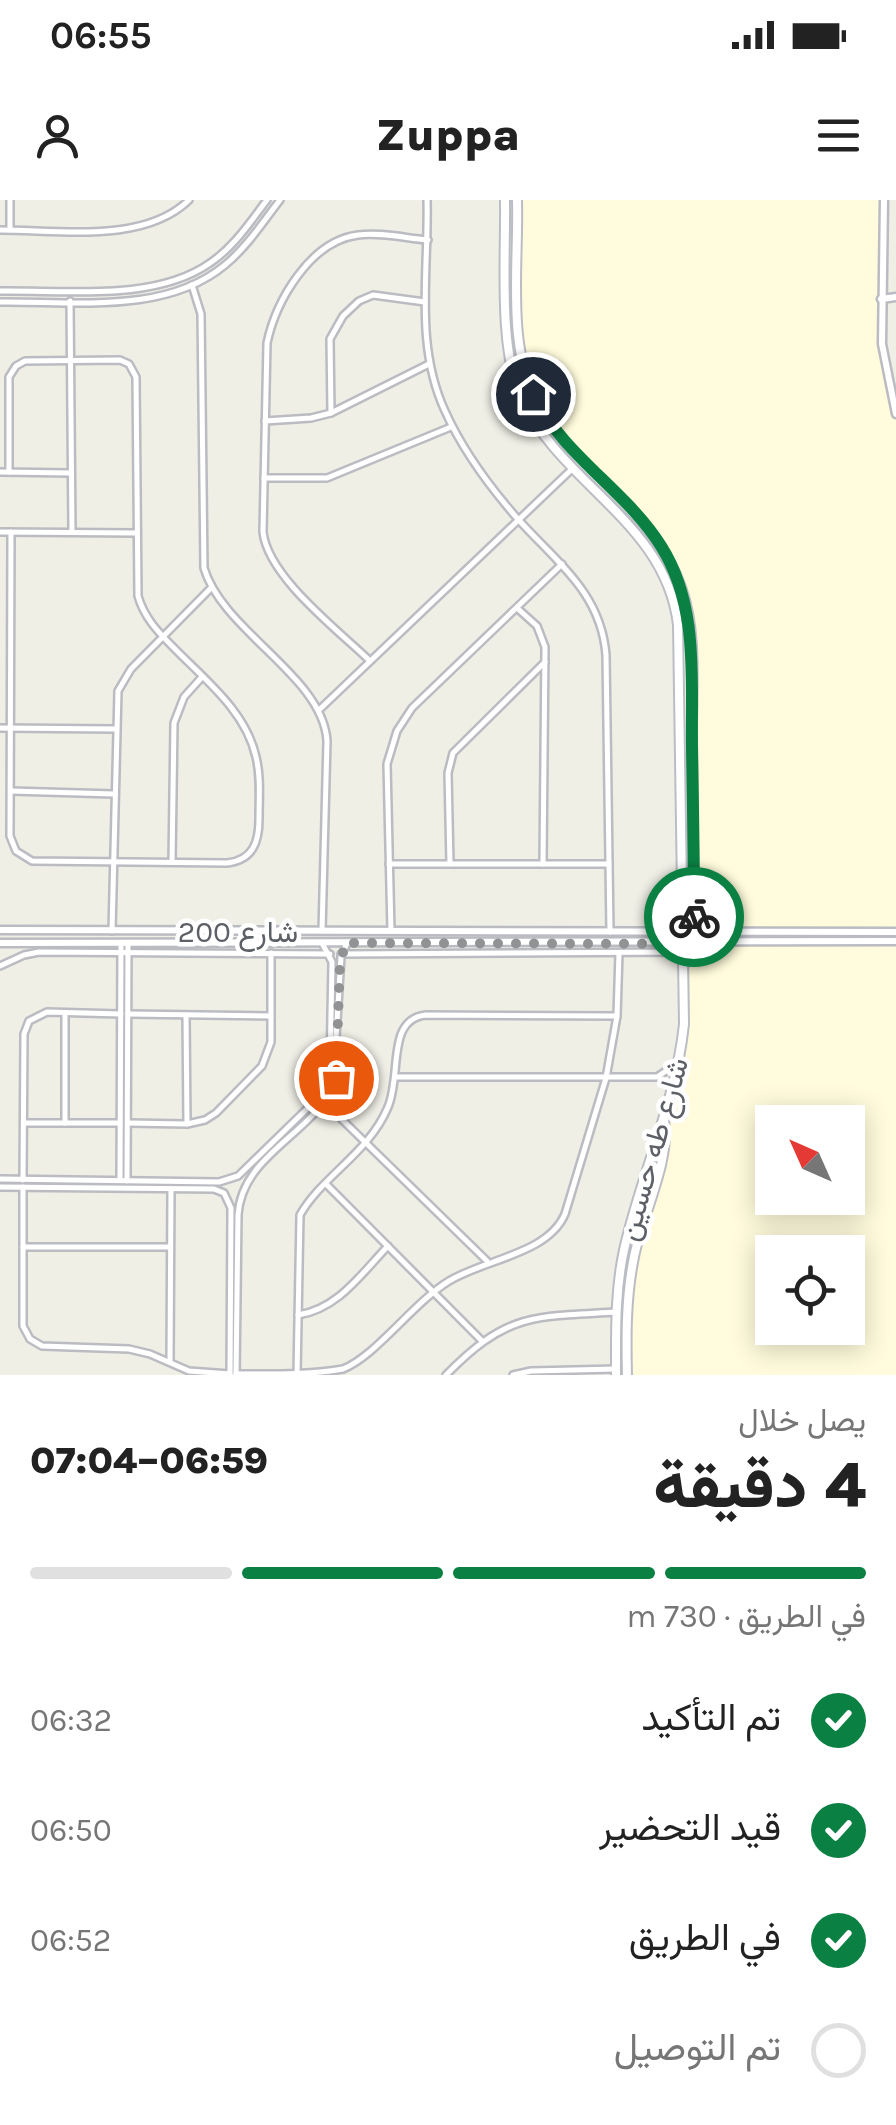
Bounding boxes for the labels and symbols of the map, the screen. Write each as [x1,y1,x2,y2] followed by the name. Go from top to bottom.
[491,352,576,437] pin
[644,867,744,967] courier
[178,914,298,952] street label: شارع 200
[294,1036,379,1121] pin
[610,1053,698,1245] street label: شارع طه حسين
[755,1105,865,1215] north arrow

